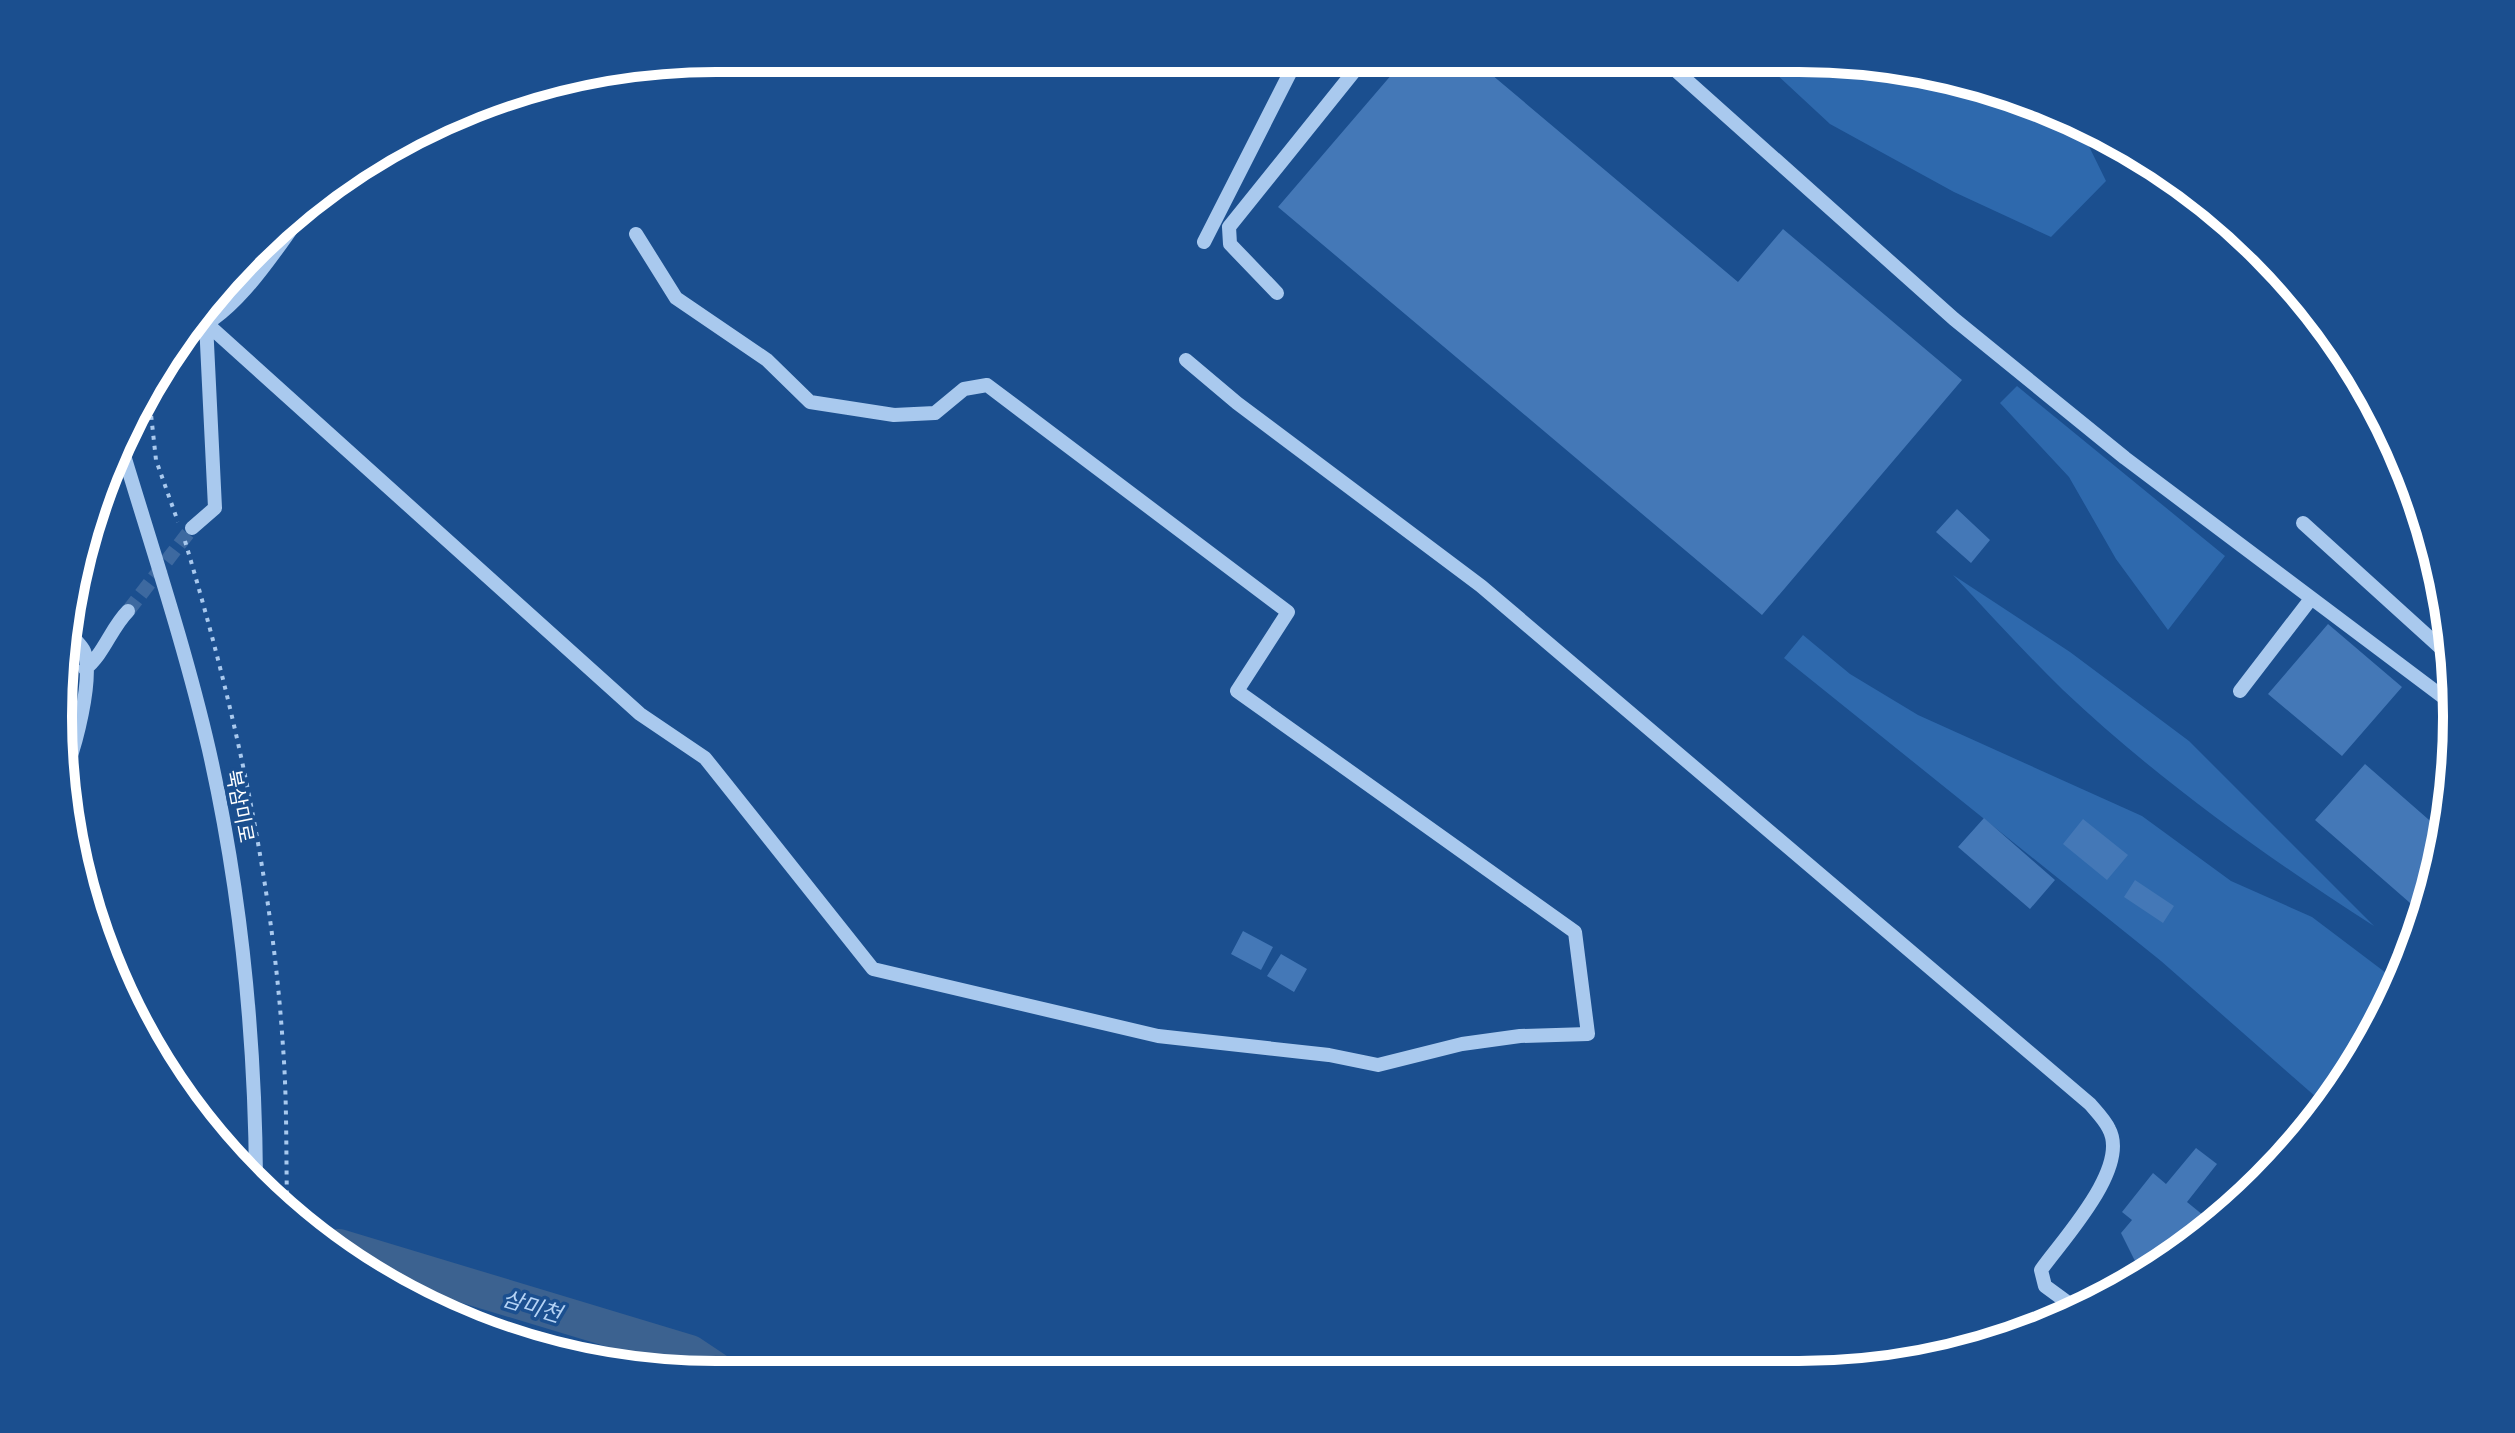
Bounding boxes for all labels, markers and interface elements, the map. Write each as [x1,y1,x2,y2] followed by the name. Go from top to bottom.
[221,768,259,844] street label: 북삼미로
[499,1285,567,1328] water label: 삼미천

